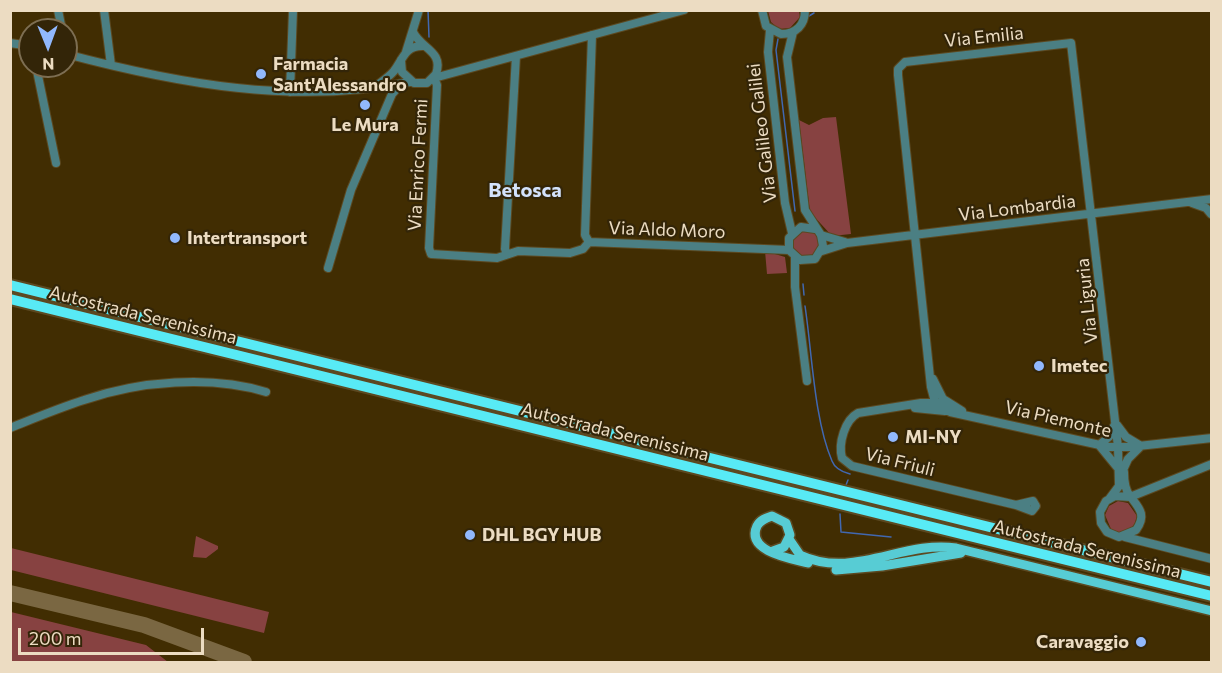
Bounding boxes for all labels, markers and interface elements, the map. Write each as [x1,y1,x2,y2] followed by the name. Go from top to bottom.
[18,18,78,78] north arrow
[943,22,1025,52] street label: Via Emilia
[273,53,407,96] place label: Farmacia Sant'Alessandro
[42,55,54,74] text: N
[743,62,781,204] street label: Via Galileo Galilei
[254,67,268,81] marker: Farmacia Sant'Alessandro
[358,98,372,112] marker: Le Mura
[404,98,432,232] street label: Via Enrico Fermi
[331,114,399,136] place label: Le Mura
[488,178,562,202] district label: Betosca
[957,190,1077,226] street label: Via Lombardia
[608,217,726,243] street label: Via Aldo Moro
[187,227,307,249] place label: Intertransport
[168,231,182,245] marker: Intertransport
[1072,257,1102,345] street label: Via Liguria
[47,281,239,349] street label: Autostrada Serenissima
[1051,355,1108,377] place label: Imetec
[1032,359,1046,373] marker: Imetec
[1003,396,1113,442] street label: Via Piemonte
[519,398,711,466] street label: Autostrada Serenissima
[905,426,961,448] place label: MI-NY
[886,430,900,444] marker: MI-NY
[863,443,937,481] street label: Via Friuli
[991,515,1183,583] street label: Autostrada Serenissima
[482,524,601,546] place label: DHL BGY HUB
[463,528,477,542] marker: DHL BGY HUB
[21,616,207,654] scale bar
[29,627,82,649] text: 200 m
[1036,631,1129,653] place label: Caravaggio
[1134,635,1148,649] marker: Caravaggio

